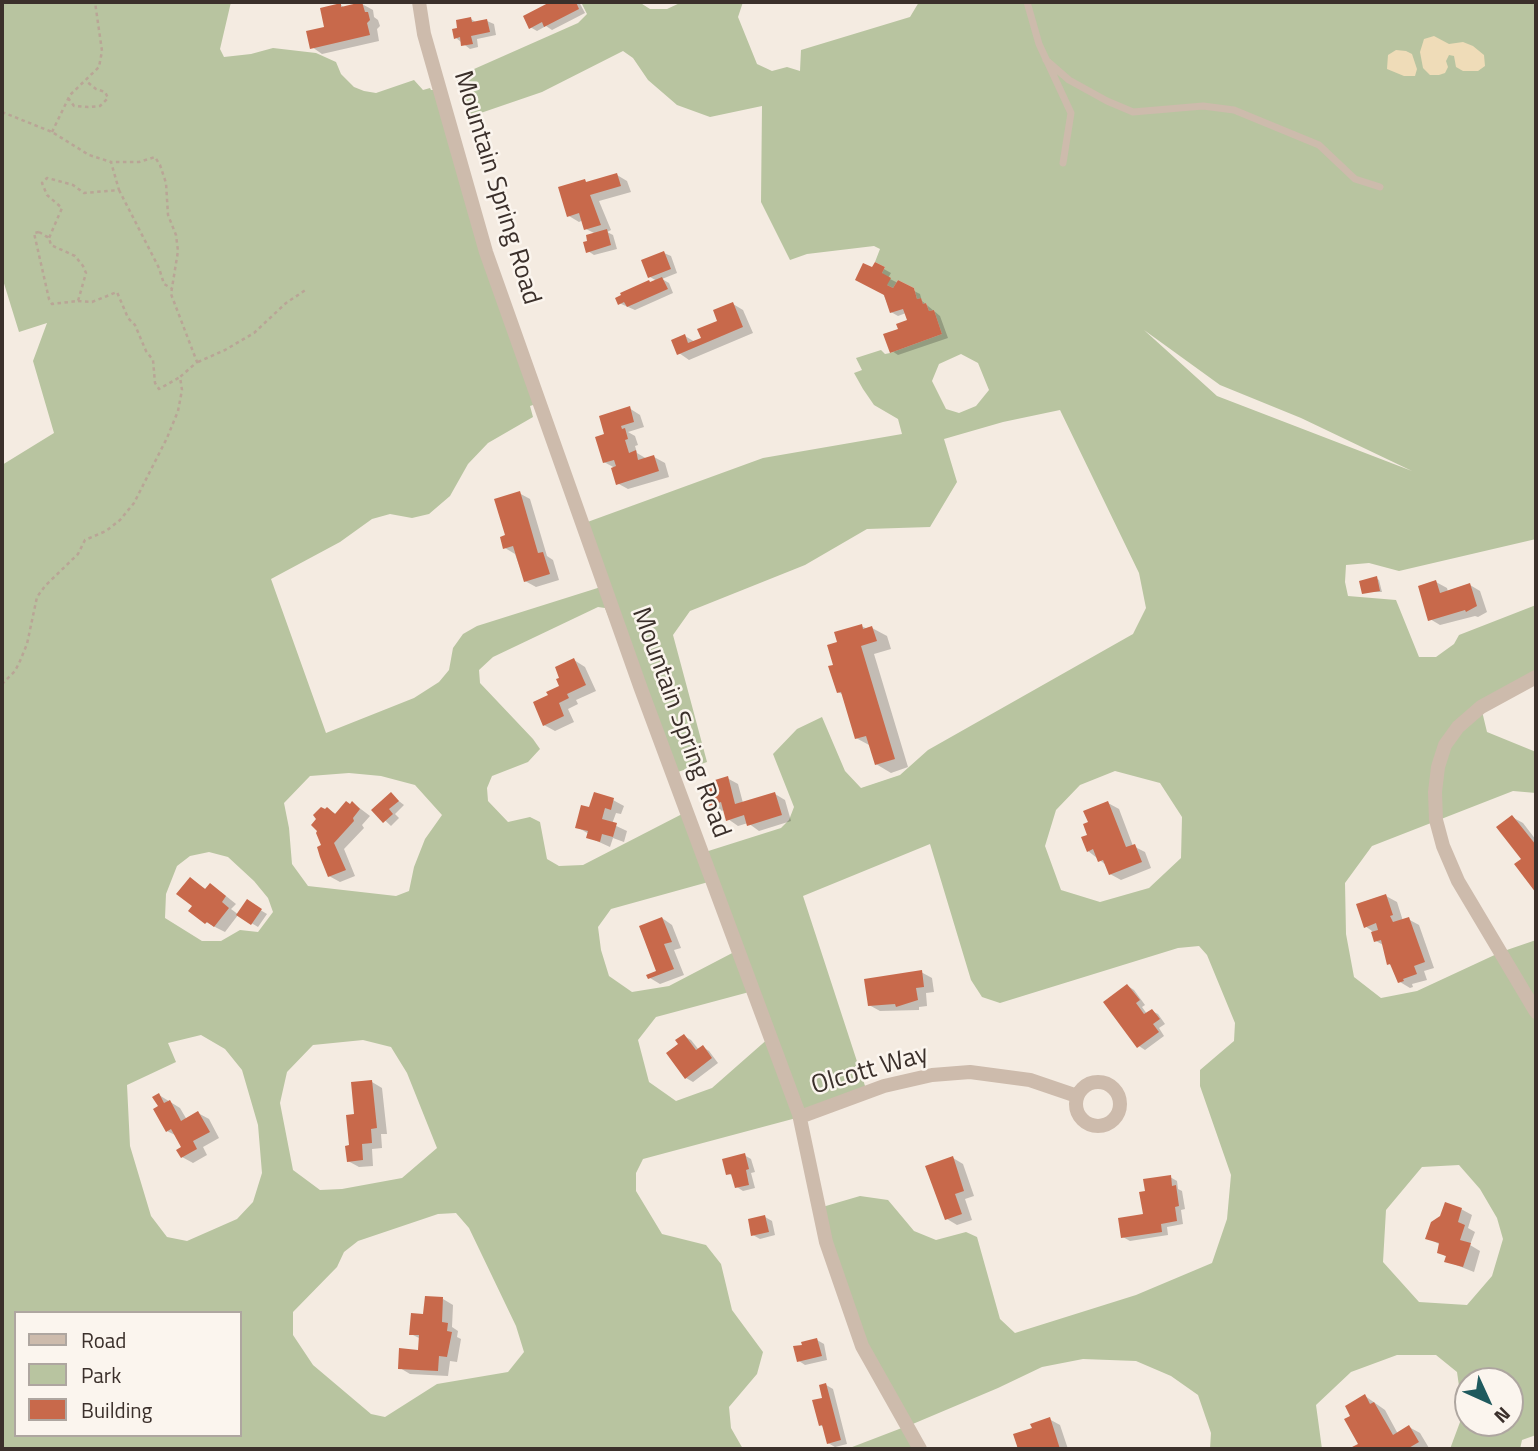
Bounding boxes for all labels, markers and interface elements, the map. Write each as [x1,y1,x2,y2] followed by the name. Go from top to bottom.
[446,67,546,309] street label: Mountain Spring Road
[624,604,736,842] street label: Mountain Spring Road
[808,1039,932,1103] street label: Olcott Way
[14,1311,242,1437] legend
[81,1324,126,1356] text: Road
[81,1359,121,1391] text: Park
[1454,1367,1524,1437] north arrow
[81,1394,152,1426] text: Building
[1488,1401,1518,1431] text: N

